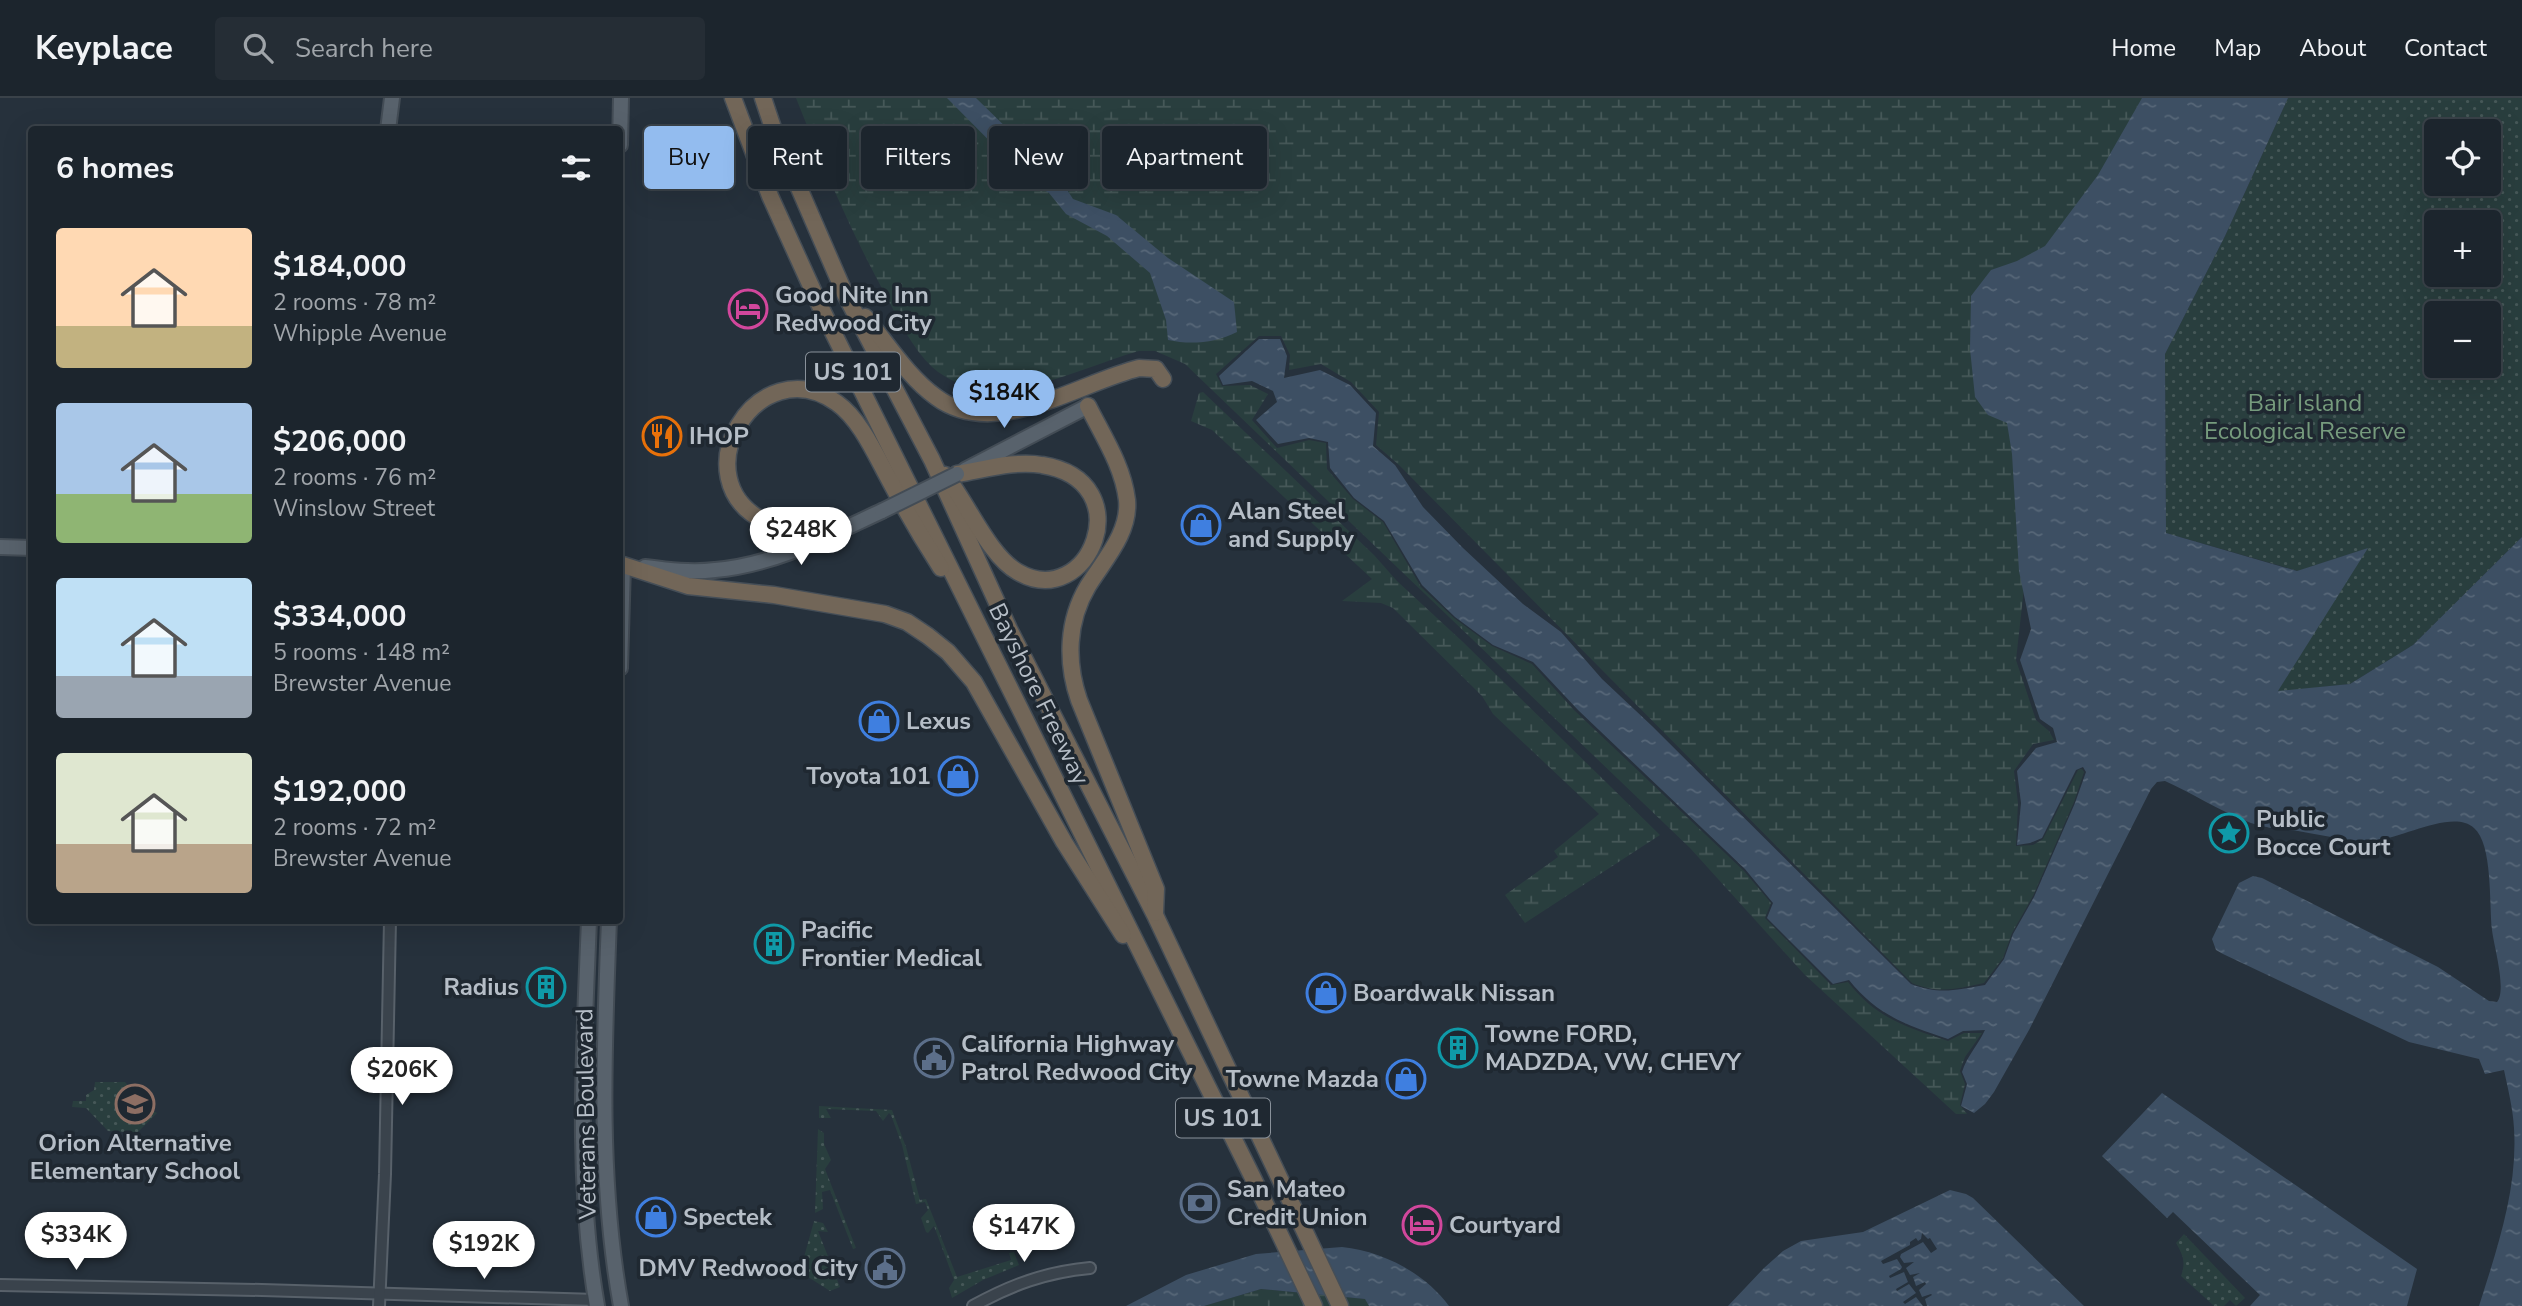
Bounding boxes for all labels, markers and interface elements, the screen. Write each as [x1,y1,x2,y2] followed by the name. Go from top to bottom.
[215,17,705,80] search box
[35,26,173,71] text: Keyplace
[239,29,277,67] icon: search
[295,31,433,66] text: Search here
[2111,32,2176,64] text: Home
[2214,32,2261,64] text: Map
[2299,32,2366,64] text: About
[2404,32,2487,64] text: Contact
[2424,119,2501,378] map controls
[2424,119,2501,196] button: locate
[644,126,734,189] chip: Buy
[748,126,847,189] chip: Rent
[861,126,975,189] chip: Filters
[989,126,1088,189] chip: New
[1102,126,1267,189] chip: Apartment
[56,148,174,189] text: 6 homes
[557,149,595,187] icon: filters
[2424,210,2501,287] button: +
[273,246,406,287] text: $184,000
[112,256,196,340] icon: home
[775,279,932,339] place label: Good Nite Inn Redwood City
[273,287,436,318] text: 2 rooms · 78 m²
[727,288,769,330] hotel icon: Good Nite Inn Redwood City
[2424,301,2501,378] button: −
[273,318,447,349] text: Whipple Avenue
[806,353,900,392] road number: US 101
[955,370,1053,430] pin: $184K
[969,377,1039,408] text: $184K
[2204,387,2406,447] park label: Bair Island Ecological Reserve
[641,415,683,457] restaurant icon: IHOP
[689,420,749,452] place label: IHOP
[273,421,406,462] text: $206,000
[112,431,196,515] icon: home
[273,462,436,493] text: 2 rooms · 76 m²
[273,493,435,524] text: Winslow Street
[1228,495,1354,555] place label: Alan Steel and Supply
[1180,504,1222,546] shop icon: Alan Steel and Supply
[752,508,850,567] pin: $248K
[766,514,836,545] text: $248K
[273,596,406,637] text: $334,000
[981,598,1097,791] street label: Bayshore Freeway
[112,606,196,690] icon: home
[273,637,450,668] text: 5 rooms · 148 m²
[273,668,451,699] text: Brewster Avenue
[858,700,900,742] shop icon: Lexus
[906,705,971,737] place label: Lexus
[937,755,979,797] shop icon: Toyota 101
[806,760,931,792] place label: Toyota 101
[273,771,406,812] text: $192,000
[112,781,196,865] icon: home
[2256,803,2391,863] place label: Public Bocce Court
[273,812,436,843] text: 2 rooms · 72 m²
[2208,812,2250,854] place icon: Public Bocce Court
[273,843,451,874] text: Brewster Avenue
[801,914,982,974] place label: Pacific Frontier Medical
[753,923,795,965] building icon: Pacific Frontier Medical
[525,966,567,1008] building icon: Radius
[443,971,519,1003] place label: Radius
[1305,972,1347,1014] shop icon: Boardwalk Nissan
[1353,977,1555,1009] place label: Boardwalk Nissan
[568,1008,604,1221] street label: Veterans Boulevard
[1485,1018,1742,1078] place label: Towne FORD, MADZDA, VW, CHEVY
[1437,1027,1479,1069] building icon: Towne FORD, MADZDA, VW, CHEVY
[961,1028,1193,1088] place label: California Highway Patrol Redwood City
[913,1037,955,1079] public building icon: California Highway Patrol Redwood City
[353,1048,451,1107] pin: $206K
[367,1054,437,1085] text: $206K
[1385,1058,1427,1100] shop icon: Towne Mazda
[1226,1063,1379,1095] place label: Towne Mazda
[114,1083,156,1125] school or university icon: Orion Alternative Elementary School
[1176,1099,1270,1138] road number: US 101
[30,1127,241,1187] place label: Orion Alternative Elementary School
[1227,1173,1367,1233] place label: San Mateo Credit Union
[1179,1182,1221,1224] bank icon: San Mateo Credit Union
[635,1196,677,1238] shop icon: Spectek
[683,1201,773,1233] place label: Spectek
[975,1204,1073,1264] pin: $147K
[1401,1204,1443,1246] hotel icon: Courtyard
[1449,1209,1561,1241] place label: Courtyard
[989,1211,1059,1242] text: $147K
[27,1212,125,1272] pin: $334K
[41,1219,111,1250] text: $334K
[435,1222,533,1281] pin: $192K
[449,1228,519,1259] text: $192K
[864,1247,906,1289] public building icon: DMV Redwood City
[639,1252,858,1284] place label: DMV Redwood City

